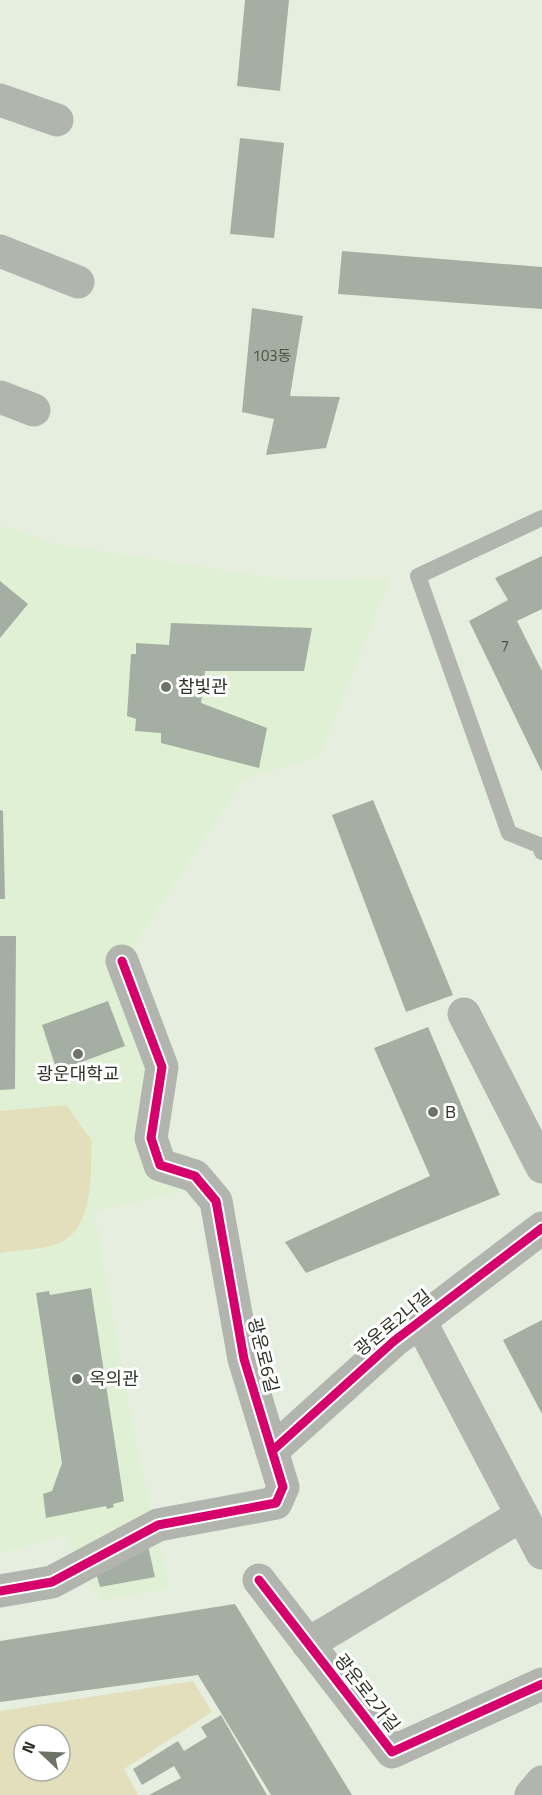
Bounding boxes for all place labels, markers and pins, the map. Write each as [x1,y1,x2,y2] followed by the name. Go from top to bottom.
[178,673,228,700] place label: 참빛관
[159,680,173,694] marker: 참빛관
[71,1047,85,1061] marker: 광운대학교
[37,1060,119,1087] place label: 광운대학교
[445,1098,456,1125] place label: B
[426,1105,440,1119] marker: B
[89,1365,139,1392] place label: 옥의관
[70,1372,84,1386] marker: 옥의관

